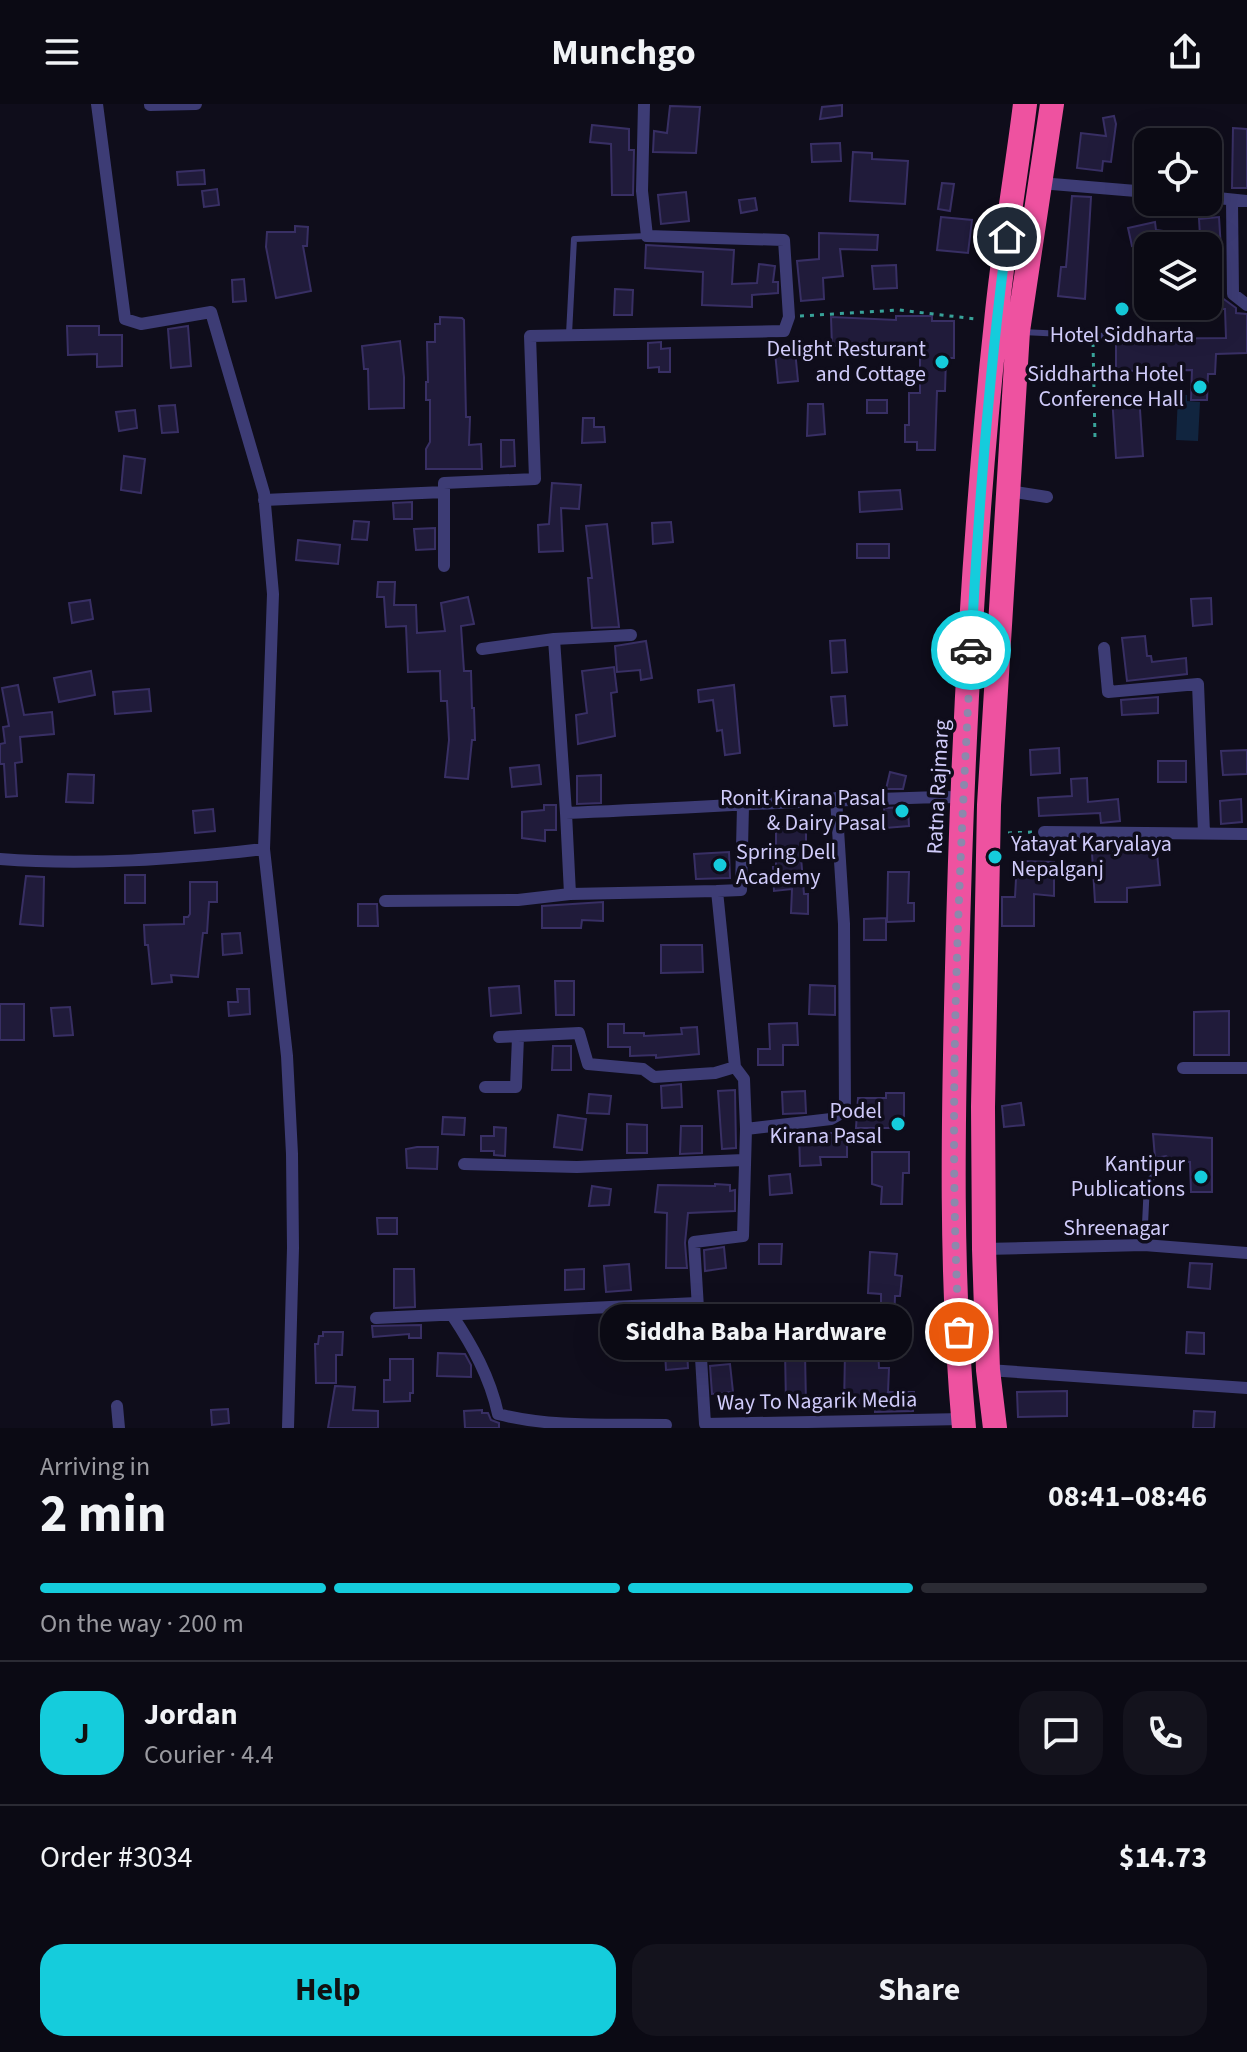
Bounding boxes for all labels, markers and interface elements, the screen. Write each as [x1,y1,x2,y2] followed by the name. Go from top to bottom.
[551,27,696,78] text: Munchgo
[40,30,84,74] icon: menu
[1163,30,1207,74] icon: share
[1134,128,1222,320] map controls
[1134,128,1222,216] button: locate
[973,203,1041,271] pin
[985,215,1029,259] icon: home
[1134,232,1222,320] button: layers
[1113,300,1131,318] marker: Hotel Siddharta
[1050,319,1194,351] place label: Hotel Siddharta
[767,333,927,390] place label: Delight Resturant and Cottage
[933,353,951,371] marker: Delight Resturant and Cottage
[1027,358,1184,415] place label: Siddhartha Hotel Conference Hall
[1191,378,1209,396] marker: Siddhartha Hotel Conference Hall
[931,610,1011,690] courier
[949,628,993,672] icon: car
[918,719,958,855] street label: Ratna Rajmarg
[720,782,886,839] place label: Ronit Kirana Pasal & Dairy Pasal
[893,802,911,820] marker: Ronit Kirana Pasal & Dairy Pasal
[1010,828,1172,885] place label: Yatayat Karyalaya Nepalganj
[736,836,836,893] place label: Spring Dell Academy
[986,848,1004,866] marker: Yatayat Karyalaya Nepalganj
[711,856,729,874] marker: Spring Dell Academy
[770,1095,882,1152] place label: Podel Kirana Pasal
[889,1115,907,1133] marker: Podel Kirana Pasal
[1071,1148,1185,1205] place label: Kantipur Publications
[1192,1168,1210,1186] marker: Kantipur Publications
[1063,1212,1169,1244] street label: Shreenagar
[925,1298,993,1366] pin
[599,1304,911,1360] callout: Siddha Baba Hardware
[937,1310,981,1354] icon: bag
[625,1313,887,1350] text: Siddha Baba Hardware
[717,1383,917,1419] street label: Way To Nagarik Media
[40,1448,150,1485] text: Arriving in
[1048,1475,1207,1518] text: 08:41–08:46
[40,1478,167,1552] text: 2 min
[40,1605,244,1642] text: On the way · 200 m
[1019,1691,1103,1775] button: chat
[1123,1691,1207,1775] button: phone
[144,1693,238,1736] text: Jordan
[74,1712,90,1755] text: J
[144,1736,274,1773] text: Courier · 4.4
[40,1836,193,1879] text: Order #3034
[1119,1836,1207,1879] text: $14.73
[40,1944,616,2036] button: Help
[632,1944,1207,2036] button: Share

